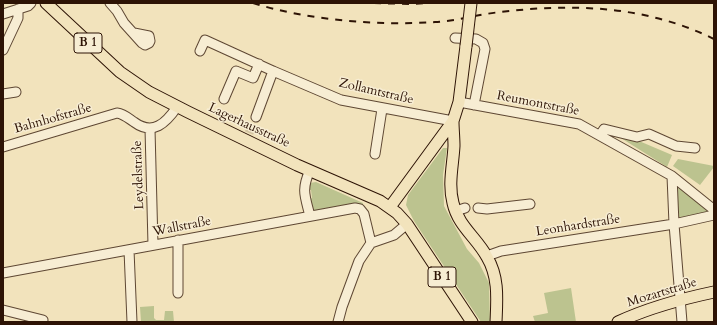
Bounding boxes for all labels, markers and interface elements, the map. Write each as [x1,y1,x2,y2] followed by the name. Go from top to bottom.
[74,33,102,53] road number: B 1
[337,76,415,108] street label: Zollamtstraße
[495,88,581,120] street label: Reumontstraße
[206,100,292,152] street label: Lagerhausstraße
[13,101,93,137] street label: Bahnhofstraße
[130,140,148,210] street label: Leydelstraße
[535,212,621,240] street label: Leonhardstraße
[152,214,212,240] street label: Wallstraße
[428,267,456,287] road number: B 1
[625,275,699,311] street label: Mozartstraße

